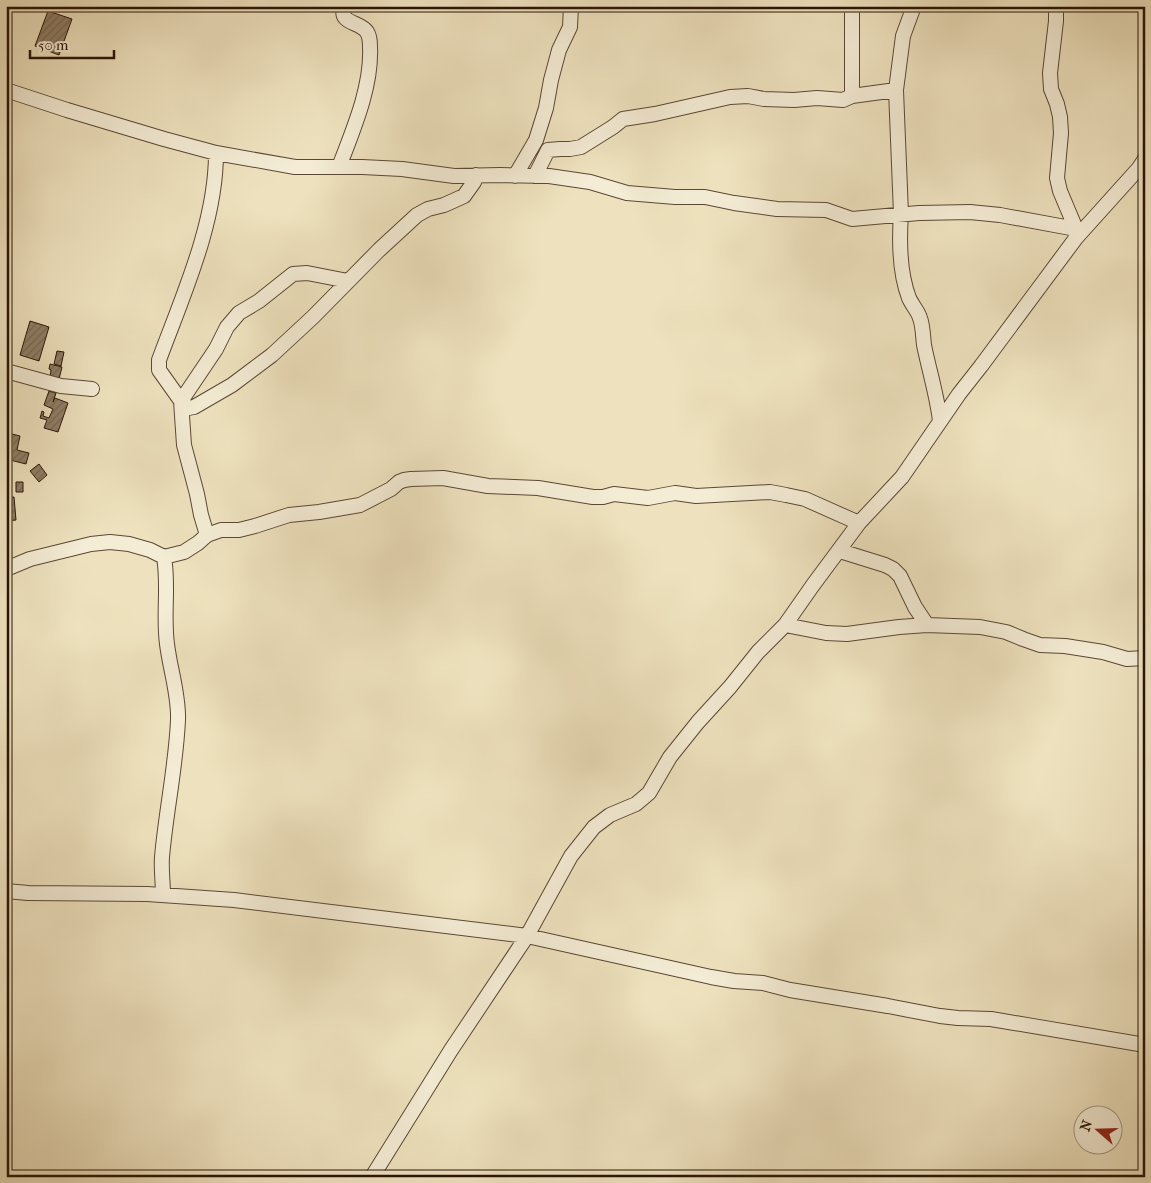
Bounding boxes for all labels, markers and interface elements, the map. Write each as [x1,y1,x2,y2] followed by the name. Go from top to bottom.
[30,28,114,60] scale bar
[38,36,69,54] text: 50 m
[1074,1106,1124,1156] north arrow
[1076,1117,1096,1134] text: N

